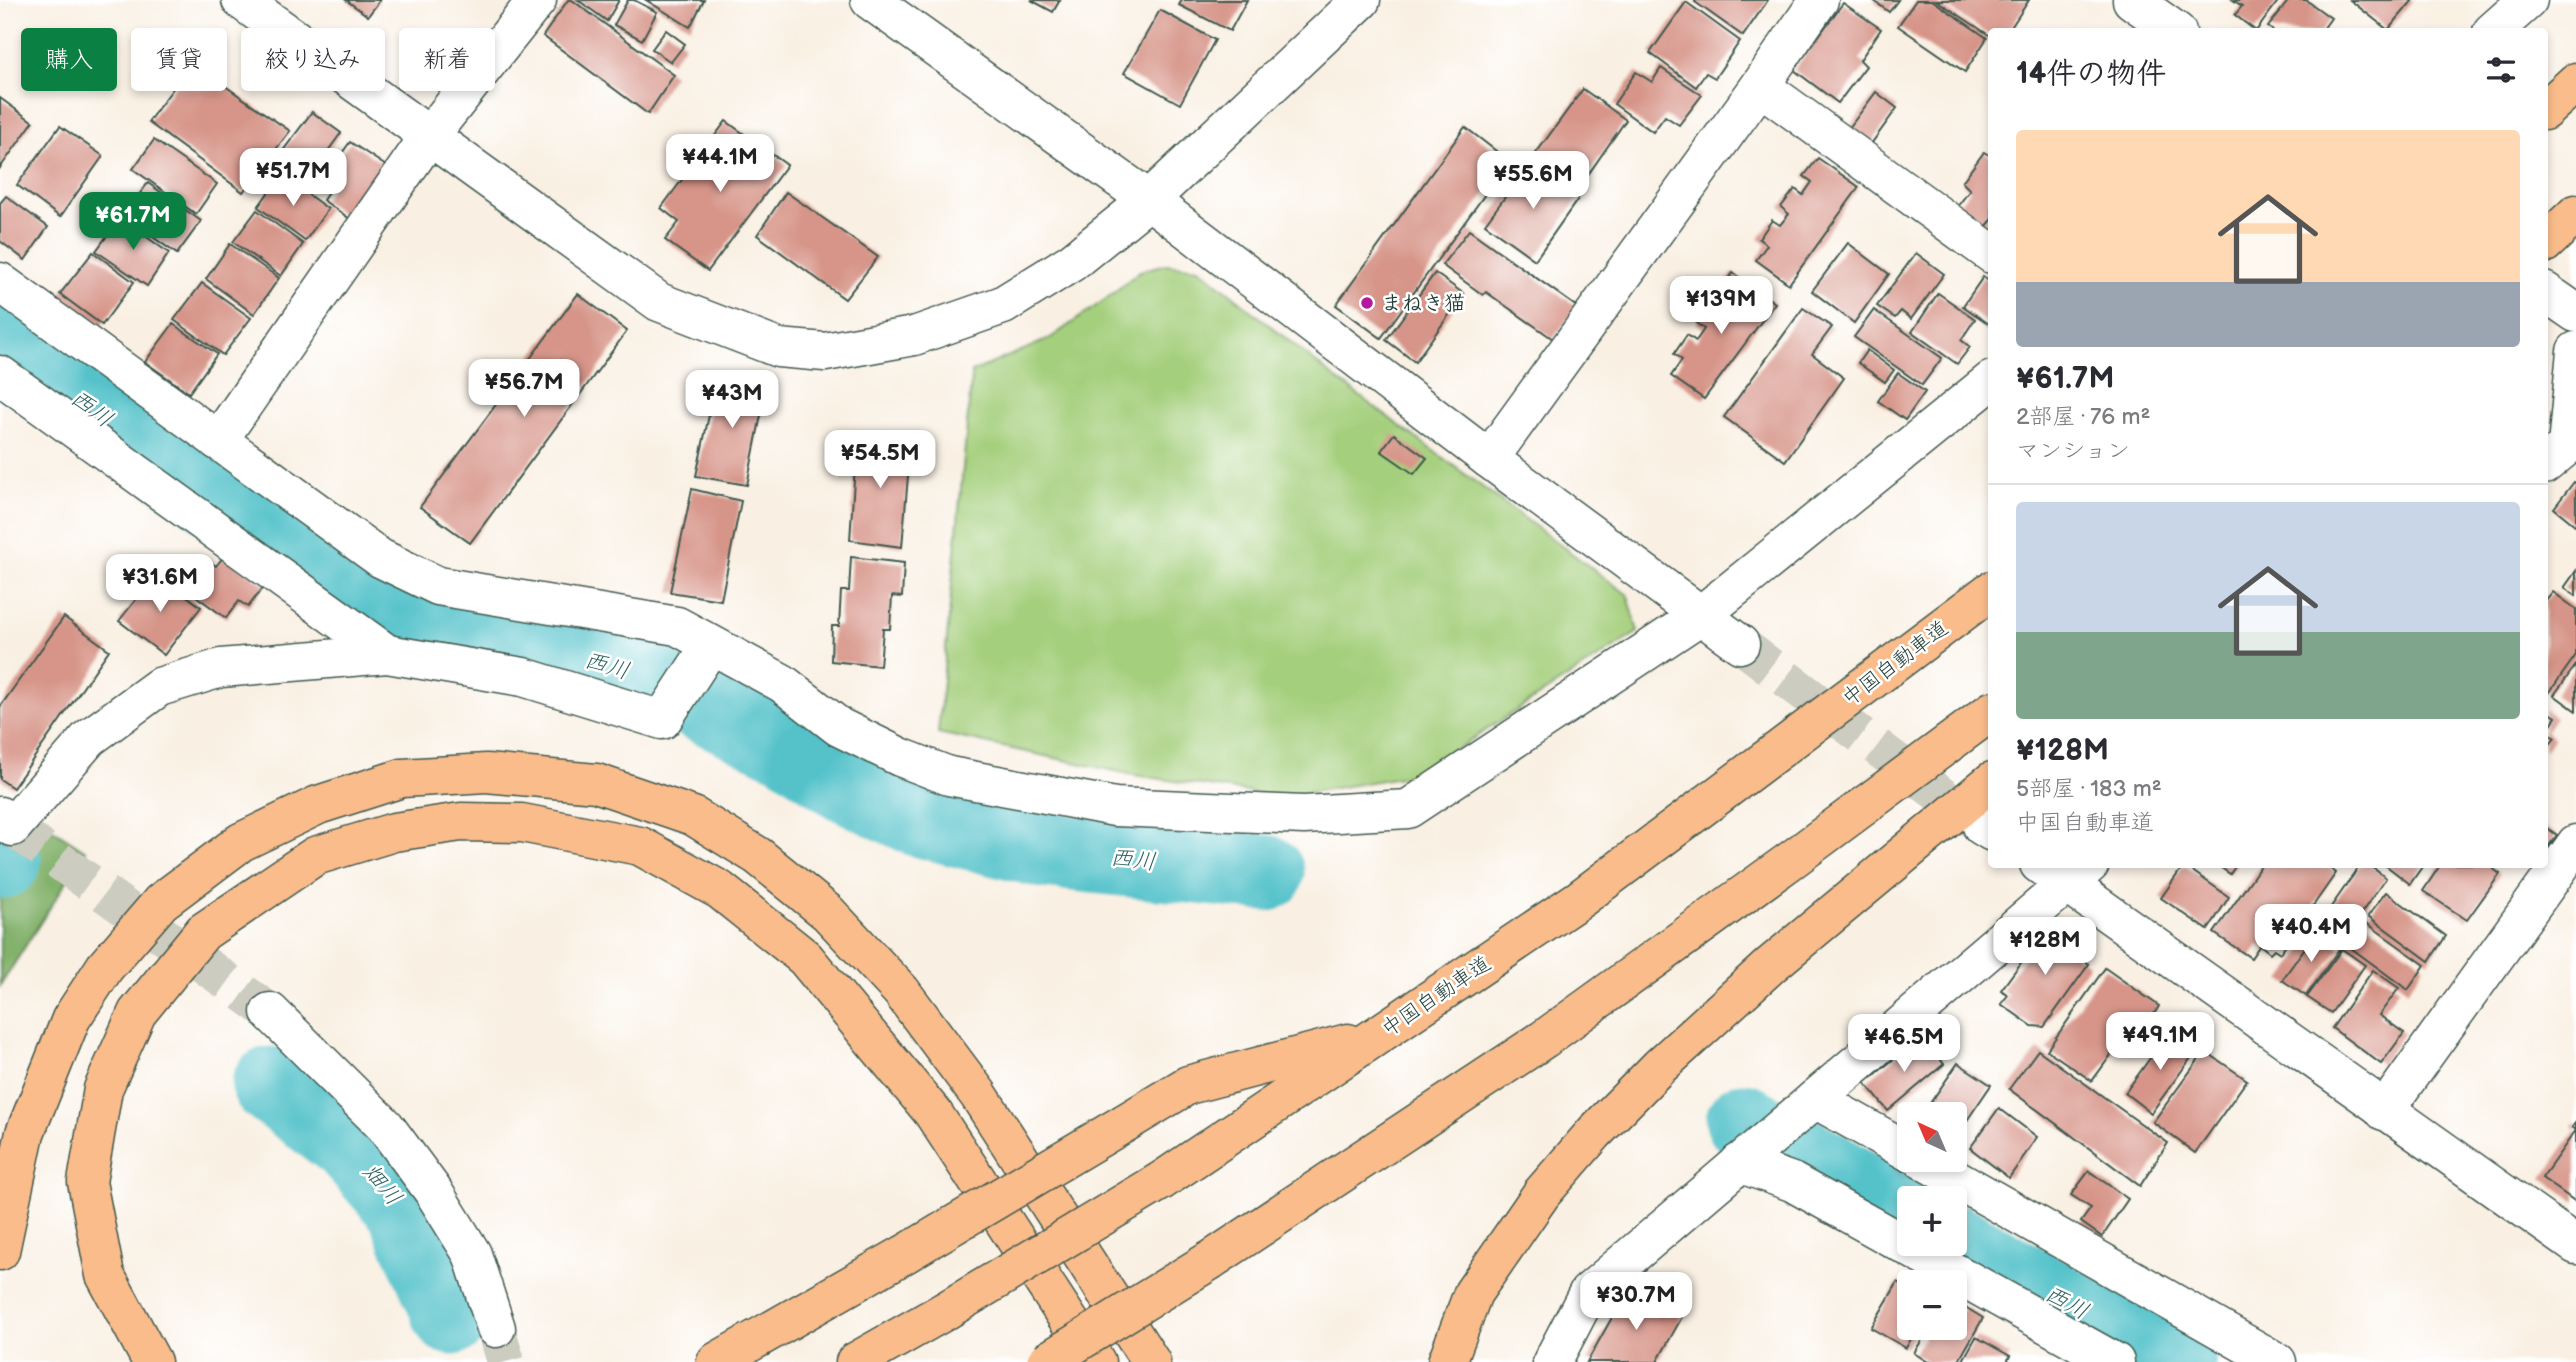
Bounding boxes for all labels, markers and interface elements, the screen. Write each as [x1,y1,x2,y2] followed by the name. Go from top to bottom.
[21,28,117,91] chip: 購入
[131,28,227,91] chip: 賃貸
[241,28,385,91] chip: 絞り込み
[399,28,495,91] chip: 新着
[2482,51,2520,89] icon: filters
[2016,56,2166,92] text: 14件の物件
[663,134,777,194] pin: ¥44.1M
[682,143,758,171] text: ¥44.1M
[236,148,350,208] pin: ¥51.7M
[1476,152,1590,211] pin: ¥55.6M
[256,157,330,185] text: ¥51.7M
[1493,160,1573,188] text: ¥55.6M
[2205,176,2331,302] icon: home
[76,192,190,252] pin: ¥61.7M
[95,201,171,229] text: ¥61.7M
[1672,276,1770,336] pin: ¥139M
[1686,285,1756,313] text: ¥139M
[1381,291,1465,316] place label: まねき猫
[1359,295,1375,311] marker: まねき猫
[467,360,581,419] pin: ¥56.7M
[2016,361,2114,397] text: ¥61.7M
[485,368,563,396] text: ¥56.7M
[691,370,773,430] pin: ¥43M
[702,379,762,407] text: ¥43M
[65,384,118,434] water label: 西川
[2016,403,2150,431] text: 2部屋 · 76 m²
[823,430,937,490] pin: ¥54.5M
[2016,437,2130,465] text: マンション
[840,439,920,467] text: ¥54.5M
[2205,548,2331,674] icon: home
[103,554,217,614] pin: ¥31.6M
[122,563,198,591] text: ¥31.6M
[1837,616,1953,711] street label: 中国自動車道
[581,646,633,686] water label: 西川
[2016,733,2109,769] text: ¥128M
[2016,775,2162,803] text: 5部屋 · 183 m²
[2016,809,2154,837] text: 中国自動車道
[1109,844,1157,876] water label: 西川
[2254,904,2368,964] pin: ¥40.4M
[2271,913,2351,941] text: ¥40.4M
[1996,918,2094,977] pin: ¥128M
[2009,926,2081,954] text: ¥128M
[1377,951,1495,1042] street label: 中国自動車道
[2103,1012,2217,1072] pin: ¥49.1M
[1847,1014,1961,1074] pin: ¥46.5M
[2122,1021,2198,1049] text: ¥49.1M
[1864,1023,1944,1051] text: ¥46.5M
[1897,1102,1967,1172] north arrow
[1897,1102,1967,1340] map controls
[357,1158,408,1211] water label: 畑川
[1897,1186,1967,1256] button: +
[1897,1270,1967,1340] button: −
[1579,1272,1693,1332] pin: ¥30.7M
[2040,1280,2093,1326] water label: 西川
[1596,1281,1676,1309] text: ¥30.7M

